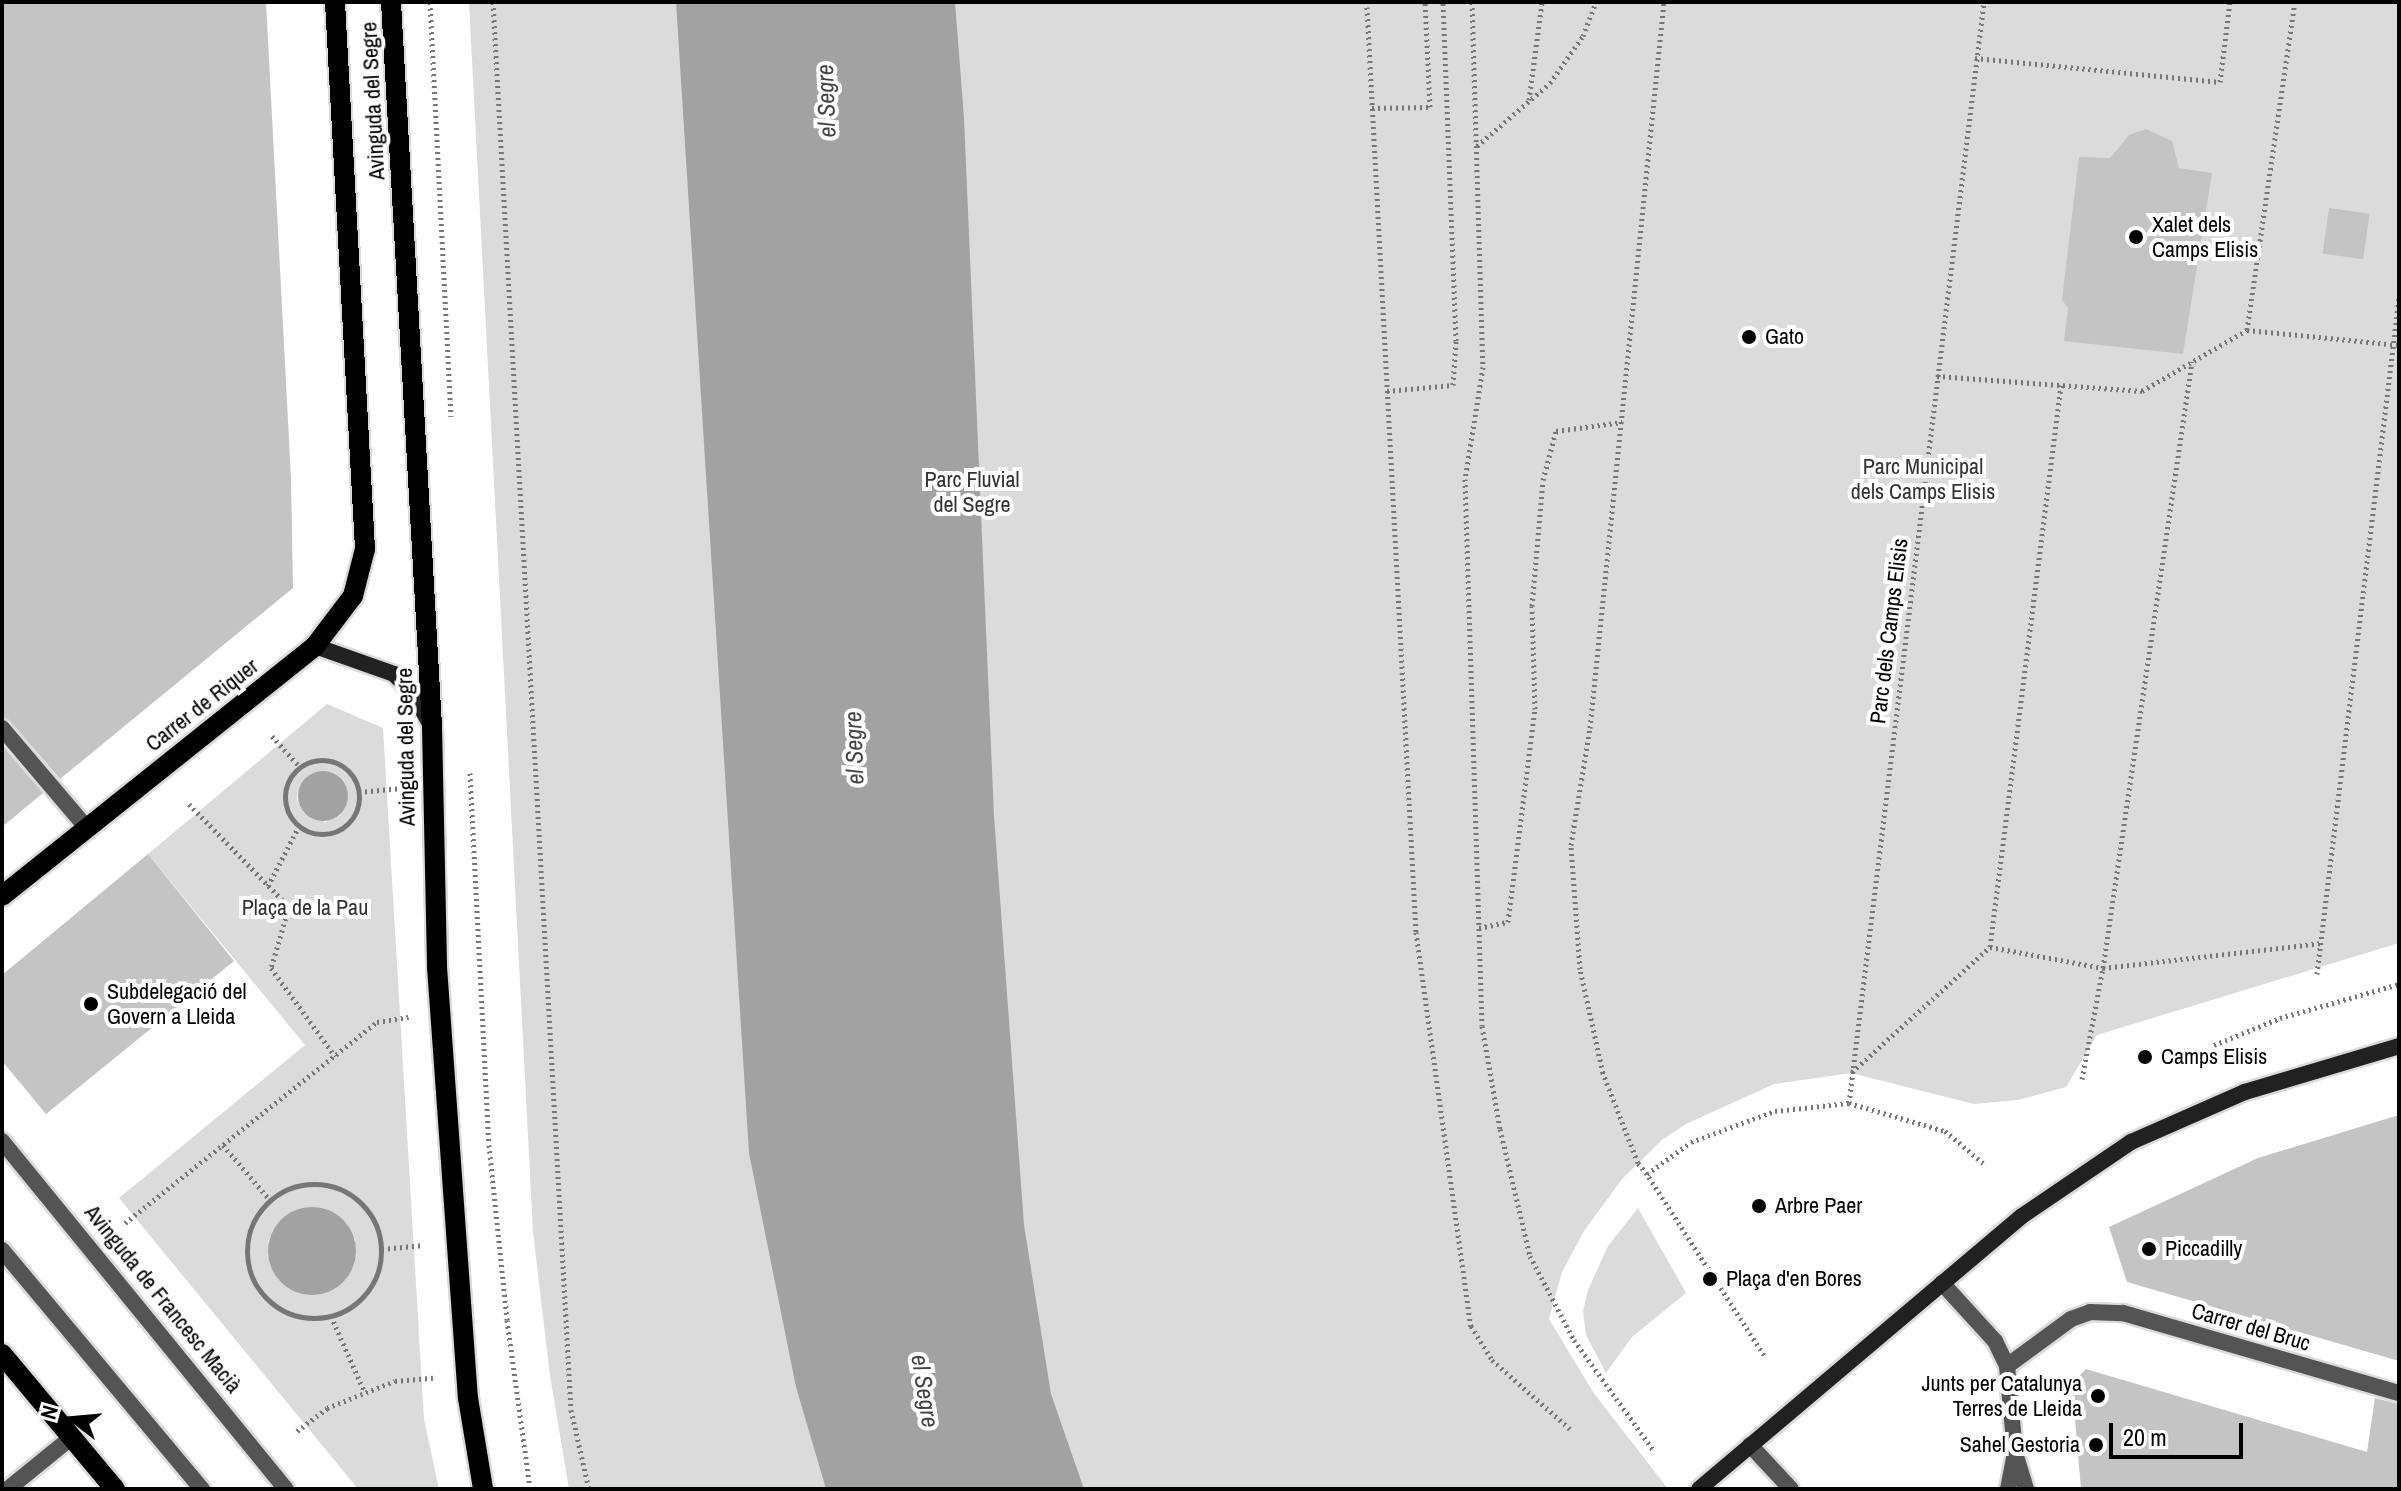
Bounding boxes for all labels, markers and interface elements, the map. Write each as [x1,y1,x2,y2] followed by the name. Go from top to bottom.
[356,21,390,181] street label: Avinguda del Segre
[810,64,842,138] water label: el Segre
[2152,211,2258,262] place label: Xalet dels Camps Elisis
[2127,228,2145,246] marker: Xalet dels Camps Elisis
[1765,324,1804,350] place label: Gato
[1740,328,1758,346] marker: Gato
[1851,453,1995,504] park label: Parc Municipal dels Camps Elisis
[924,466,1020,518] park label: Parc Fluvial del Segre
[1865,537,1913,725] street label: Parc dels Camps Elisis
[141,653,263,757] street label: Carrer de Riquer
[391,668,421,826] street label: Avinguda del Segre
[838,711,870,785] water label: el Segre
[242,895,368,921] park label: Plaça de la Pau
[107,978,246,1030] place label: Subdelegació del Govern a Lleida
[82,995,100,1013] marker: Subdelegació del Govern a Lleida
[2161,1044,2267,1070] place label: Camps Elisis
[2136,1048,2154,1066] marker: Camps Elisis
[1775,1193,1862,1219] place label: Arbre Paer
[1750,1197,1768,1215] marker: Arbre Paer
[79,1200,247,1398] street label: Avinguda de Francesc Macià
[2165,1236,2242,1262] place label: Piccadilly
[2140,1240,2158,1258] marker: Piccadilly
[1726,1266,1862,1292] place label: Plaça d'en Bores
[1701,1270,1719,1288] marker: Plaça d'en Bores
[2189,1297,2313,1357] street label: Carrer del Bruc
[905,1353,945,1429] water label: el Segre
[1922,1370,2082,1422] place label: Junts per Catalunya Terres de Lleida
[32,1379,112,1459] north arrow
[2089,1387,2107,1405] marker: Junts per Catalunya Terres de Lleida
[33,1402,65,1423] text: N
[2113,1407,2247,1457] scale bar
[2123,1421,2167,1453] text: 20 m
[1960,1432,2080,1458] place label: Sahel Gestoria
[2087,1436,2105,1454] marker: Sahel Gestoria

